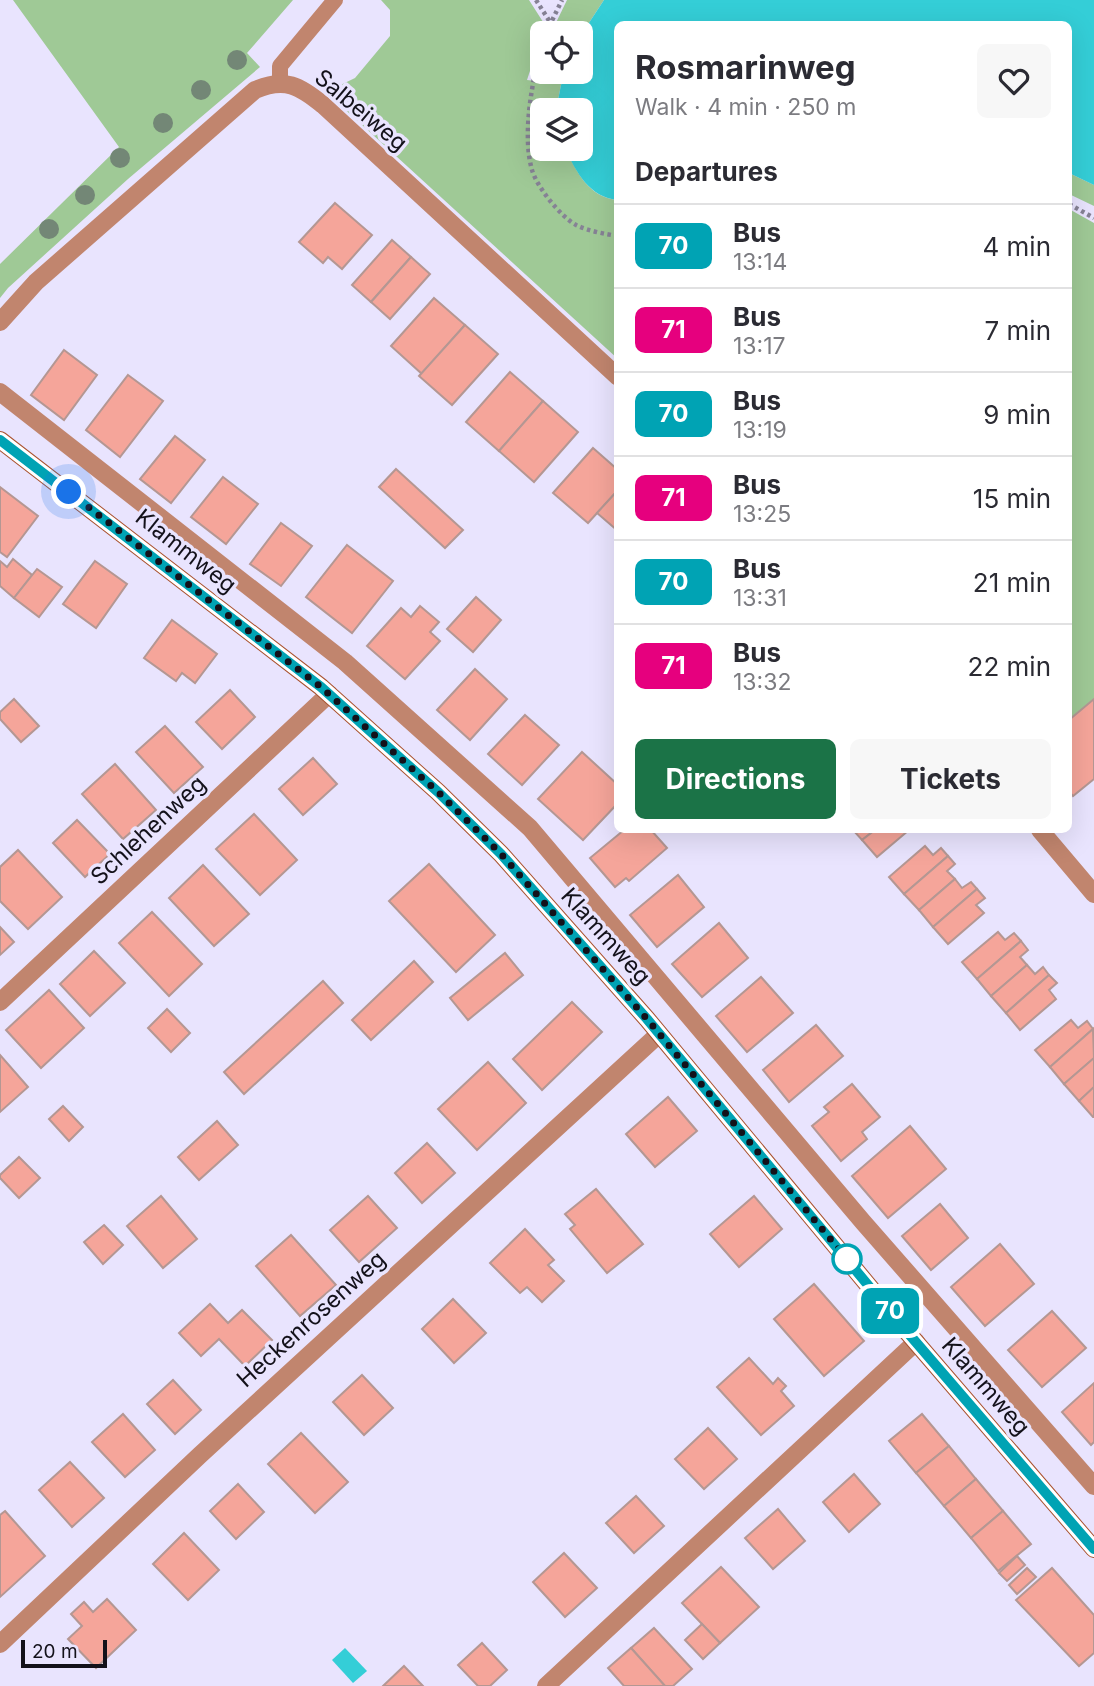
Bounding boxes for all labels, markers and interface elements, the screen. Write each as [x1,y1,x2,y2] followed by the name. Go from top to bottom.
[530,21,593,161] map controls
[530,21,593,84] button: locate
[977,44,1051,118] button: heart
[635,47,856,87] text: Rosmarinweg
[309,63,413,157] street label: Salbeiweg
[635,93,857,121] text: Walk · 4 min · 250 m
[530,98,593,161] button: layers
[635,156,778,187] text: Departures
[733,217,781,248] text: Bus
[659,231,688,260] text: 70
[982,231,1051,262] text: 4 min
[733,248,787,276] text: 13:14
[733,301,781,332] text: Bus
[661,315,686,344] text: 71
[985,315,1051,346] text: 7 min
[733,332,786,360] text: 13:17
[733,385,781,416] text: Bus
[659,399,688,428] text: 70
[983,399,1051,430] text: 9 min
[733,416,787,444] text: 13:19
[733,469,781,500] text: Bus
[51,474,86,509] your location
[661,483,686,512] text: 71
[973,483,1051,514] text: 15 min
[733,500,791,528] text: 13:25
[130,503,242,599] street label: Klammweg
[733,553,781,584] text: Bus
[659,567,688,596] text: 70
[973,567,1051,598] text: 21 min
[733,584,787,612] text: 13:31
[733,637,781,668] text: Bus
[661,651,686,680] text: 71
[968,651,1051,682] text: 22 min
[733,668,791,696] text: 13:32
[635,739,836,819] button: Directions
[850,739,1051,819] button: Tickets
[85,770,211,890] street label: Schlehenweg
[555,882,657,990] street label: Klammweg
[832,1244,862,1274] unlabelled marker
[231,1245,391,1393] street label: Heckenrosenweg
[858,1288,922,1334] line badge: 70
[875,1296,905,1325] text: 70
[936,1331,1036,1441] street label: Klammweg
[21,1637,107,1669] scale bar
[32,1640,78,1663] text: 20 m

